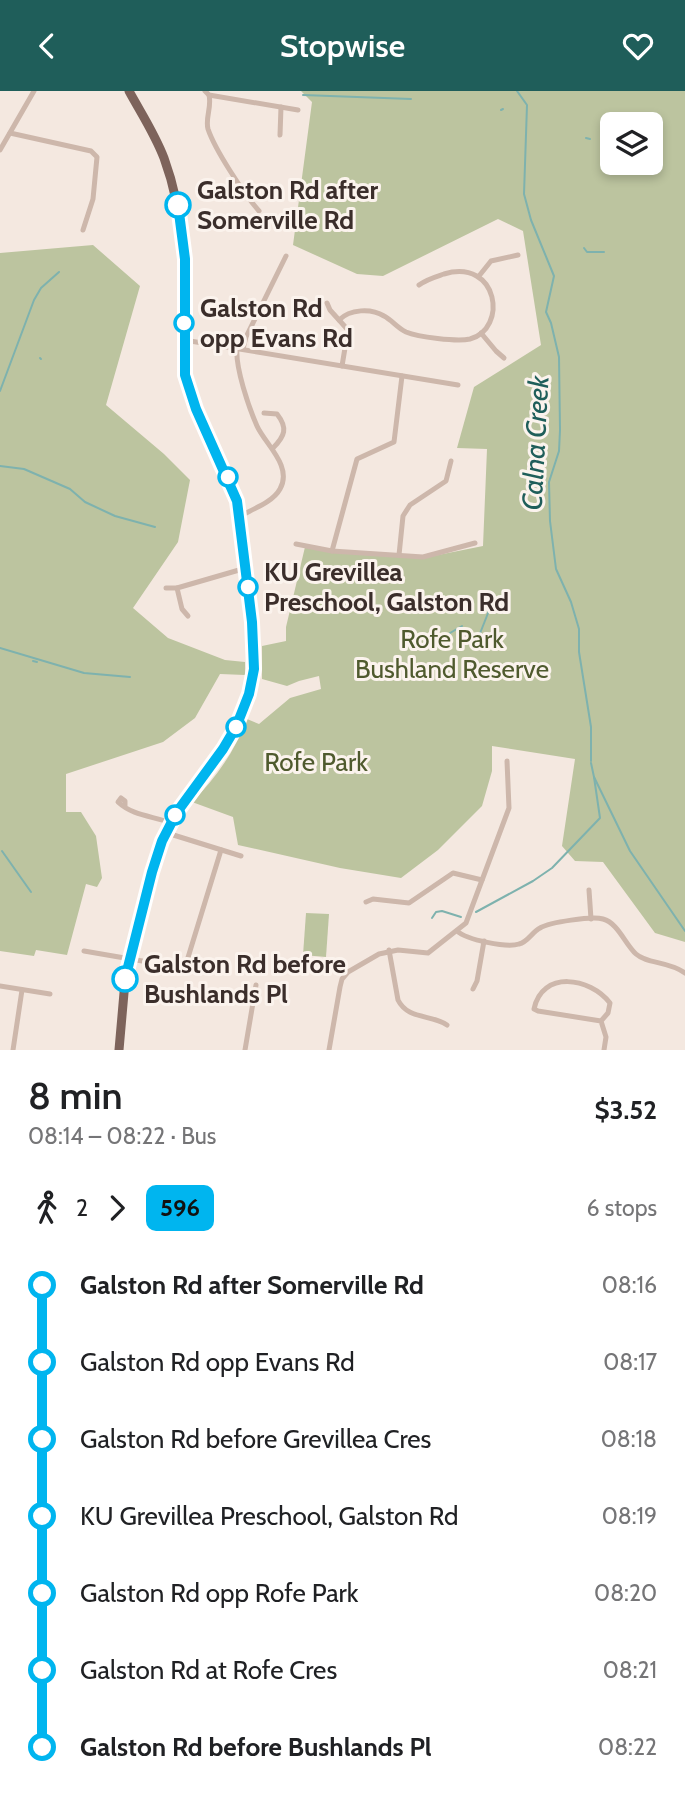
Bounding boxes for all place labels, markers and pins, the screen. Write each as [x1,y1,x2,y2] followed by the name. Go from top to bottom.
[197,174,378,236] place label: Galston Rd after Somerville Rd
[165,192,191,218] marker: Galston Rd after Somerville Rd
[200,292,353,354] place label: Galston Rd opp Evans Rd
[174,313,194,333] marker: Galston Rd opp Evans Rd
[218,467,238,487] unlabelled marker
[264,556,509,618] place label: KU Grevillea Preschool, Galston Rd
[238,577,258,597] marker: KU Grevillea Preschool, Galston Rd
[226,717,246,737] unlabelled marker
[165,805,185,825] unlabelled marker
[144,948,346,1010] place label: Galston Rd before Bushlands Pl
[112,966,138,992] marker: Galston Rd before Bushlands Pl

